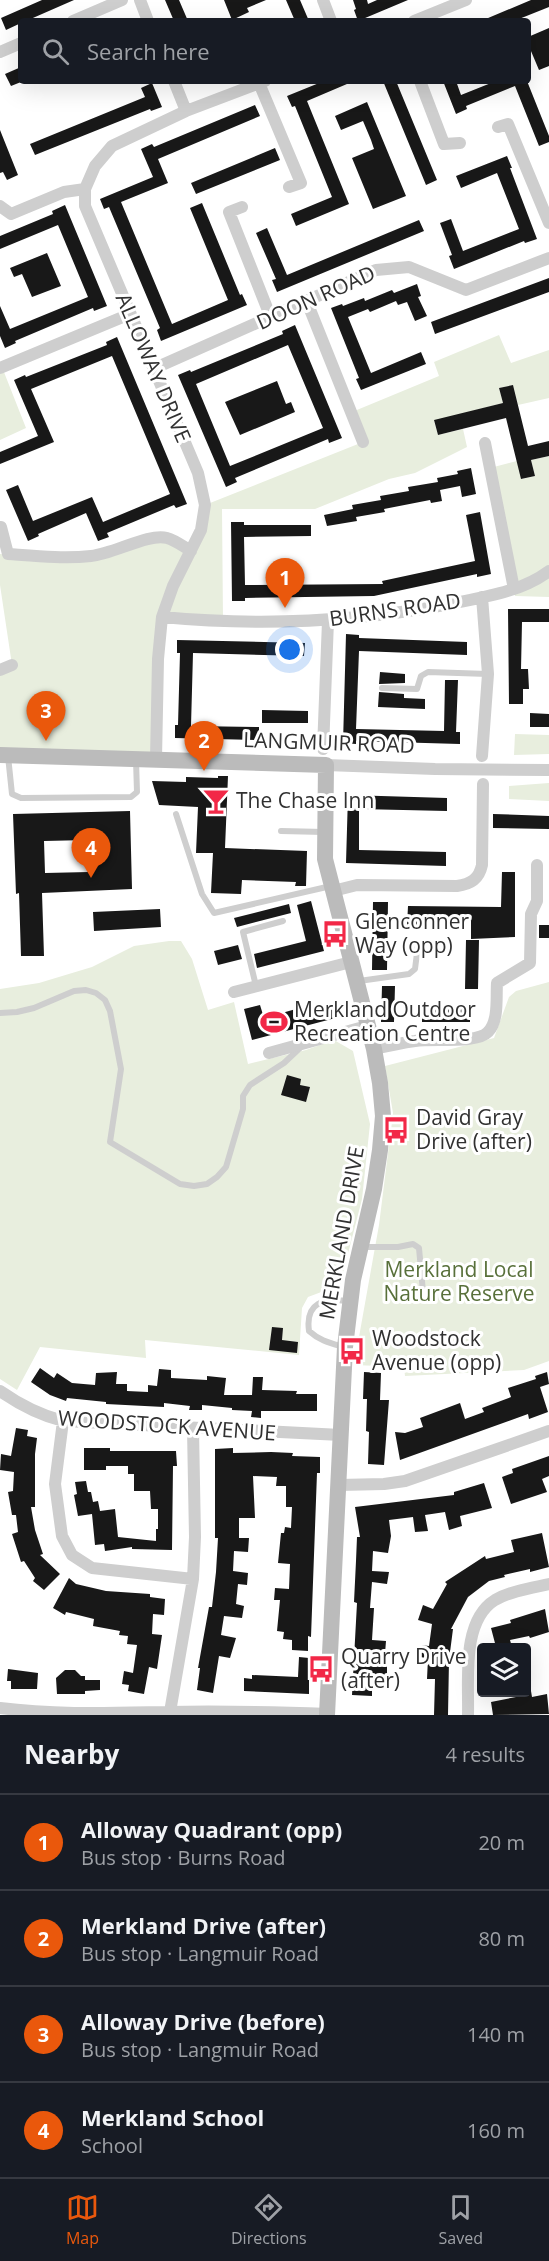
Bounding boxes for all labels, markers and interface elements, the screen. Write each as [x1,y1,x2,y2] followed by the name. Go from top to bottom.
[18,18,531,84] search box
[39,35,72,68] icon: search
[87,36,210,66] text: Search here
[252,258,379,336] street label: DOON ROAD
[110,289,198,447] street label: ALLOWAY DRIVE
[266,558,304,608] pin: 1
[327,586,462,632] street label: BURNS ROAD
[275,635,304,664] your location
[26,692,66,741] pin: 3
[184,722,224,771] pin: 2
[243,725,415,759] street label: LANGMUIR ROAD
[201,786,231,816] bar icon: The Chase Inn
[236,786,374,814] place label: The Chase Inn
[72,828,110,878] pin: 4
[355,907,469,959] place label: Glenconner Way (opp)
[320,919,350,949] bus stop icon: Glenconner Way (opp)
[294,995,476,1047] place label: Merkland Outdoor Recreation Centre
[259,1007,289,1037] sports icon: Merkland Outdoor Recreation Centre
[416,1103,532,1155] place label: David Gray Drive (after)
[381,1115,411,1145] bus stop icon: David Gray Drive (after)
[312,1144,370,1322] street label: MERKLAND DRIVE
[383,1255,535,1307] park label: Merkland Local Nature Reserve
[372,1324,501,1376] place label: Woodstock Avenue (opp)
[337,1336,367,1366] bus stop icon: Woodstock Avenue (opp)
[57,1403,277,1447] street label: WOODSTOCK AVENUE
[341,1642,466,1694] place label: Quarry Drive (after)
[477,1643,531,1697] map controls
[477,1643,531,1697] button: layers
[306,1654,336,1684] bus stop icon: Quarry Drive (after)
[24,1736,119,1772] text: Nearby
[445,1741,525,1768] text: 4 results
[81,1814,342,1844] text: Alloway Quadrant (opp)
[38,1829,49,1856] text: 1
[478,1829,525,1856] text: 20 m
[81,1844,286,1871] text: Bus stop · Burns Road
[81,1910,326,1940] text: Merkland Drive (after)
[38,1925,49,1952] text: 2
[478,1925,525,1952] text: 80 m
[81,1940,319,1967] text: Bus stop · Langmuir Road
[81,2006,325,2036] text: Alloway Drive (before)
[38,2021,49,2048] text: 3
[467,2021,525,2048] text: 140 m
[81,2036,319,2063] text: Bus stop · Langmuir Road
[81,2102,264,2132] text: Merkland School
[38,2117,49,2144] text: 4
[467,2117,525,2144] text: 160 m
[81,2132,143,2159] text: School
[66,2191,99,2249] tab: Map
[231,2191,307,2249] tab: Directions
[439,2191,483,2249] tab: Saved

